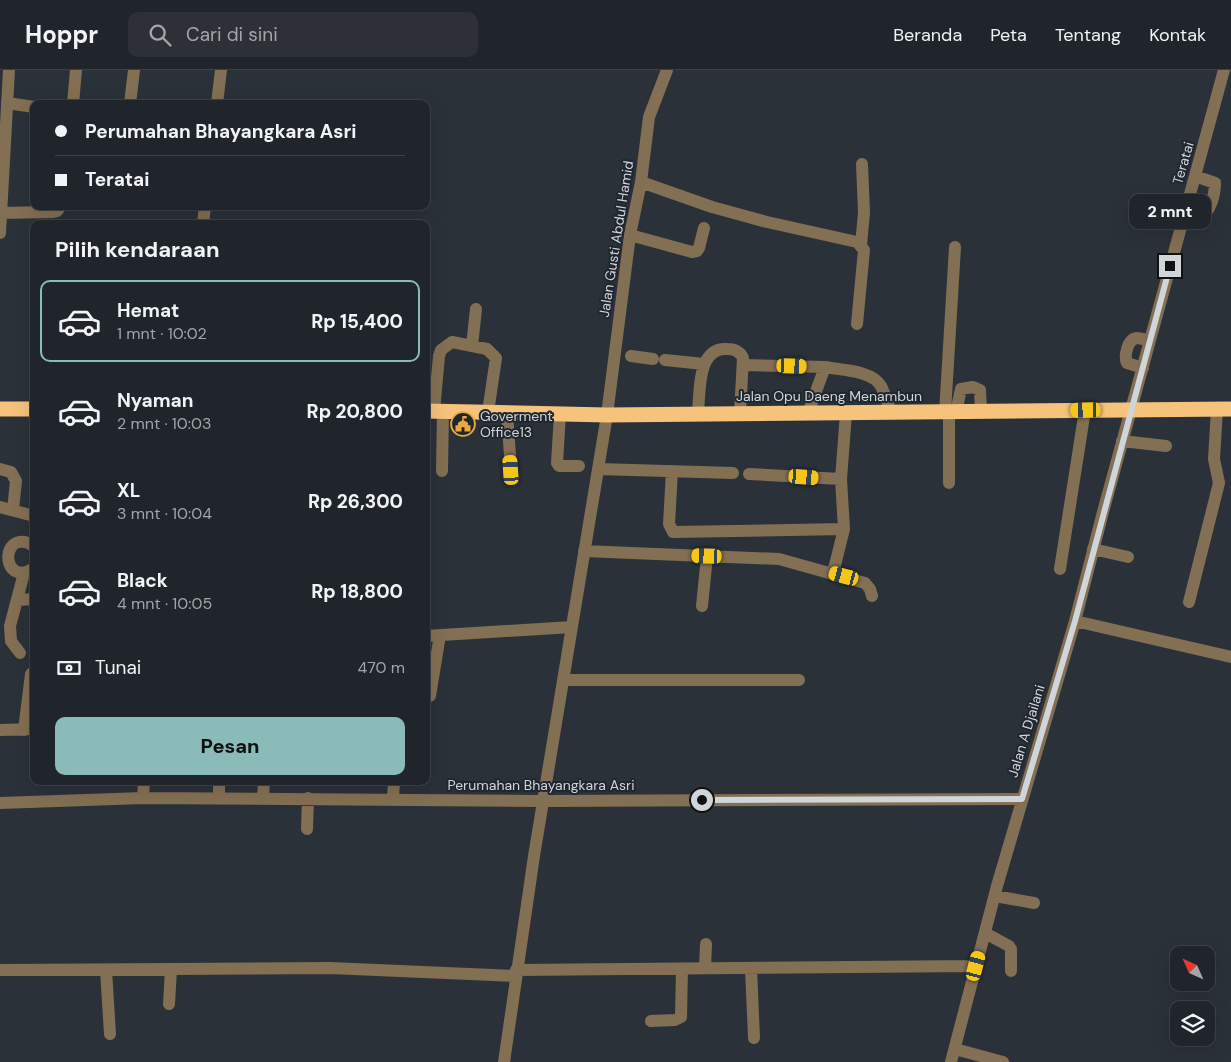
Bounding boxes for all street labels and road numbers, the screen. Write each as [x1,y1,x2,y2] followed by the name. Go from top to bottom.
[1168,140,1198,186] street label: Teratai
[595,159,637,319] street label: Jalan Gusti Abdul Hamid
[736,387,922,405] street label: Jalan Opu Daeng Menambun
[1003,682,1049,780] street label: Jalan A Djailani
[447,776,635,794] street label: Perumahan Bhayangkara Asri

